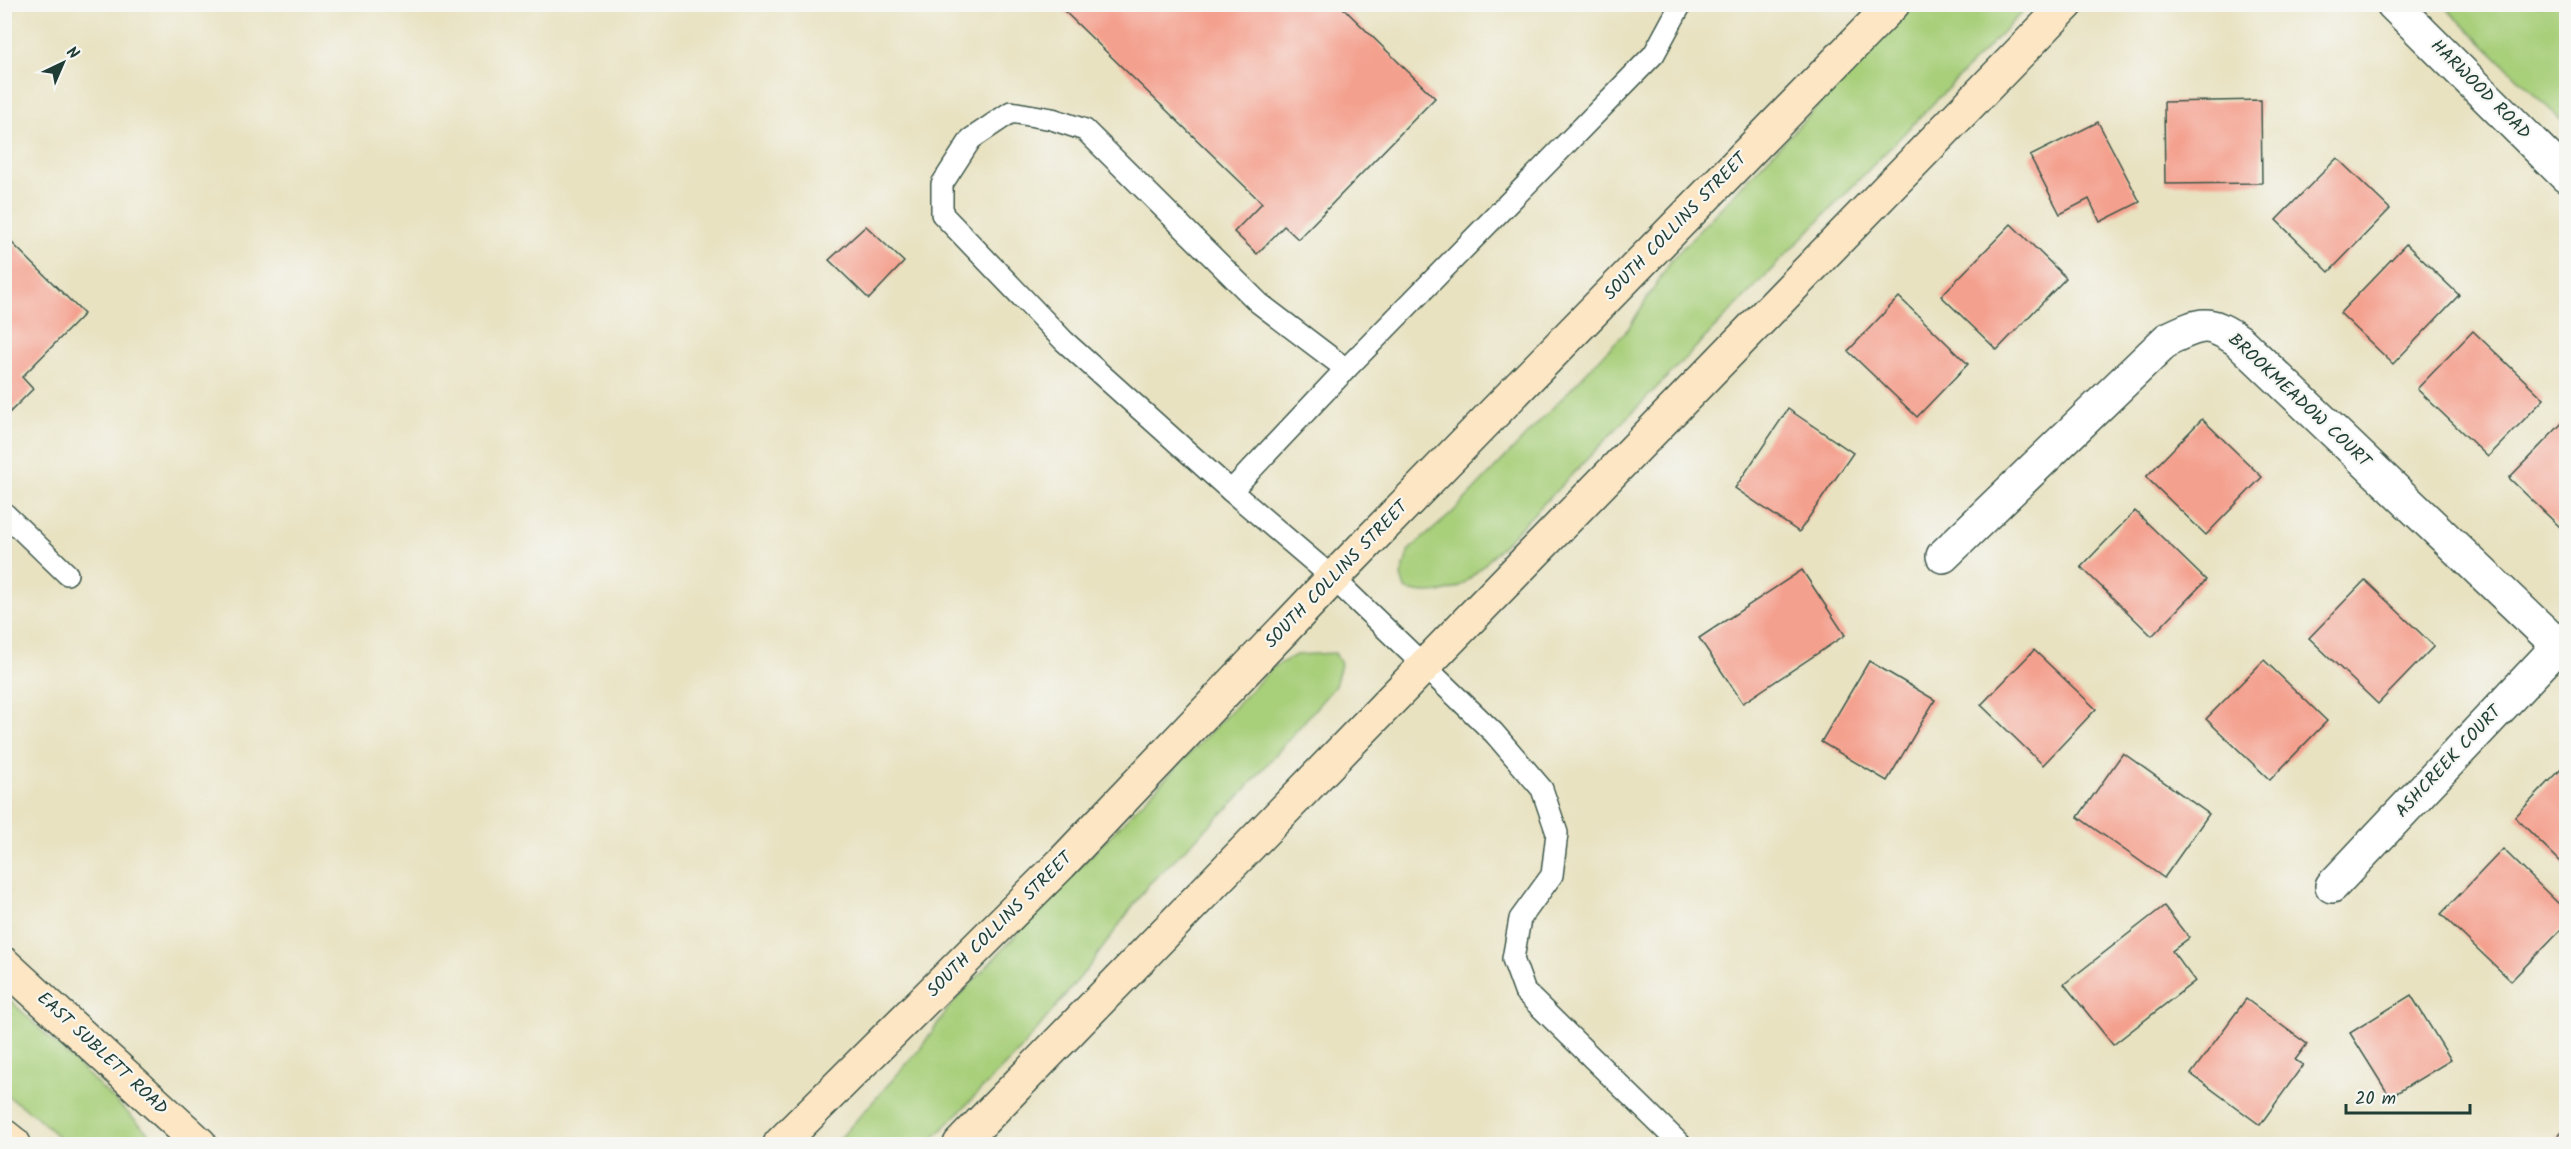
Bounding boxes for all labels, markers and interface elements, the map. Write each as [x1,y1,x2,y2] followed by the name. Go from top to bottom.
[33,33,93,93] north arrow
[2423,33,2537,147] street label: HARWOOD ROAD
[60,41,85,66] text: N
[1597,145,1756,308] street label: SOUTH COLLINS STREET
[2221,327,2378,476] street label: BROOKMEADOW COURT
[1258,493,1417,656] street label: SOUTH COLLINS STREET
[2389,698,2510,825] street label: ASHCREEK COURT
[920,844,1081,1005] street label: SOUTH COLLINS STREET
[30,985,175,1123] street label: EAST SUBLETT ROAD
[2346,1077,2470,1115] scale bar
[2355,1085,2396,1114] text: 20 m

